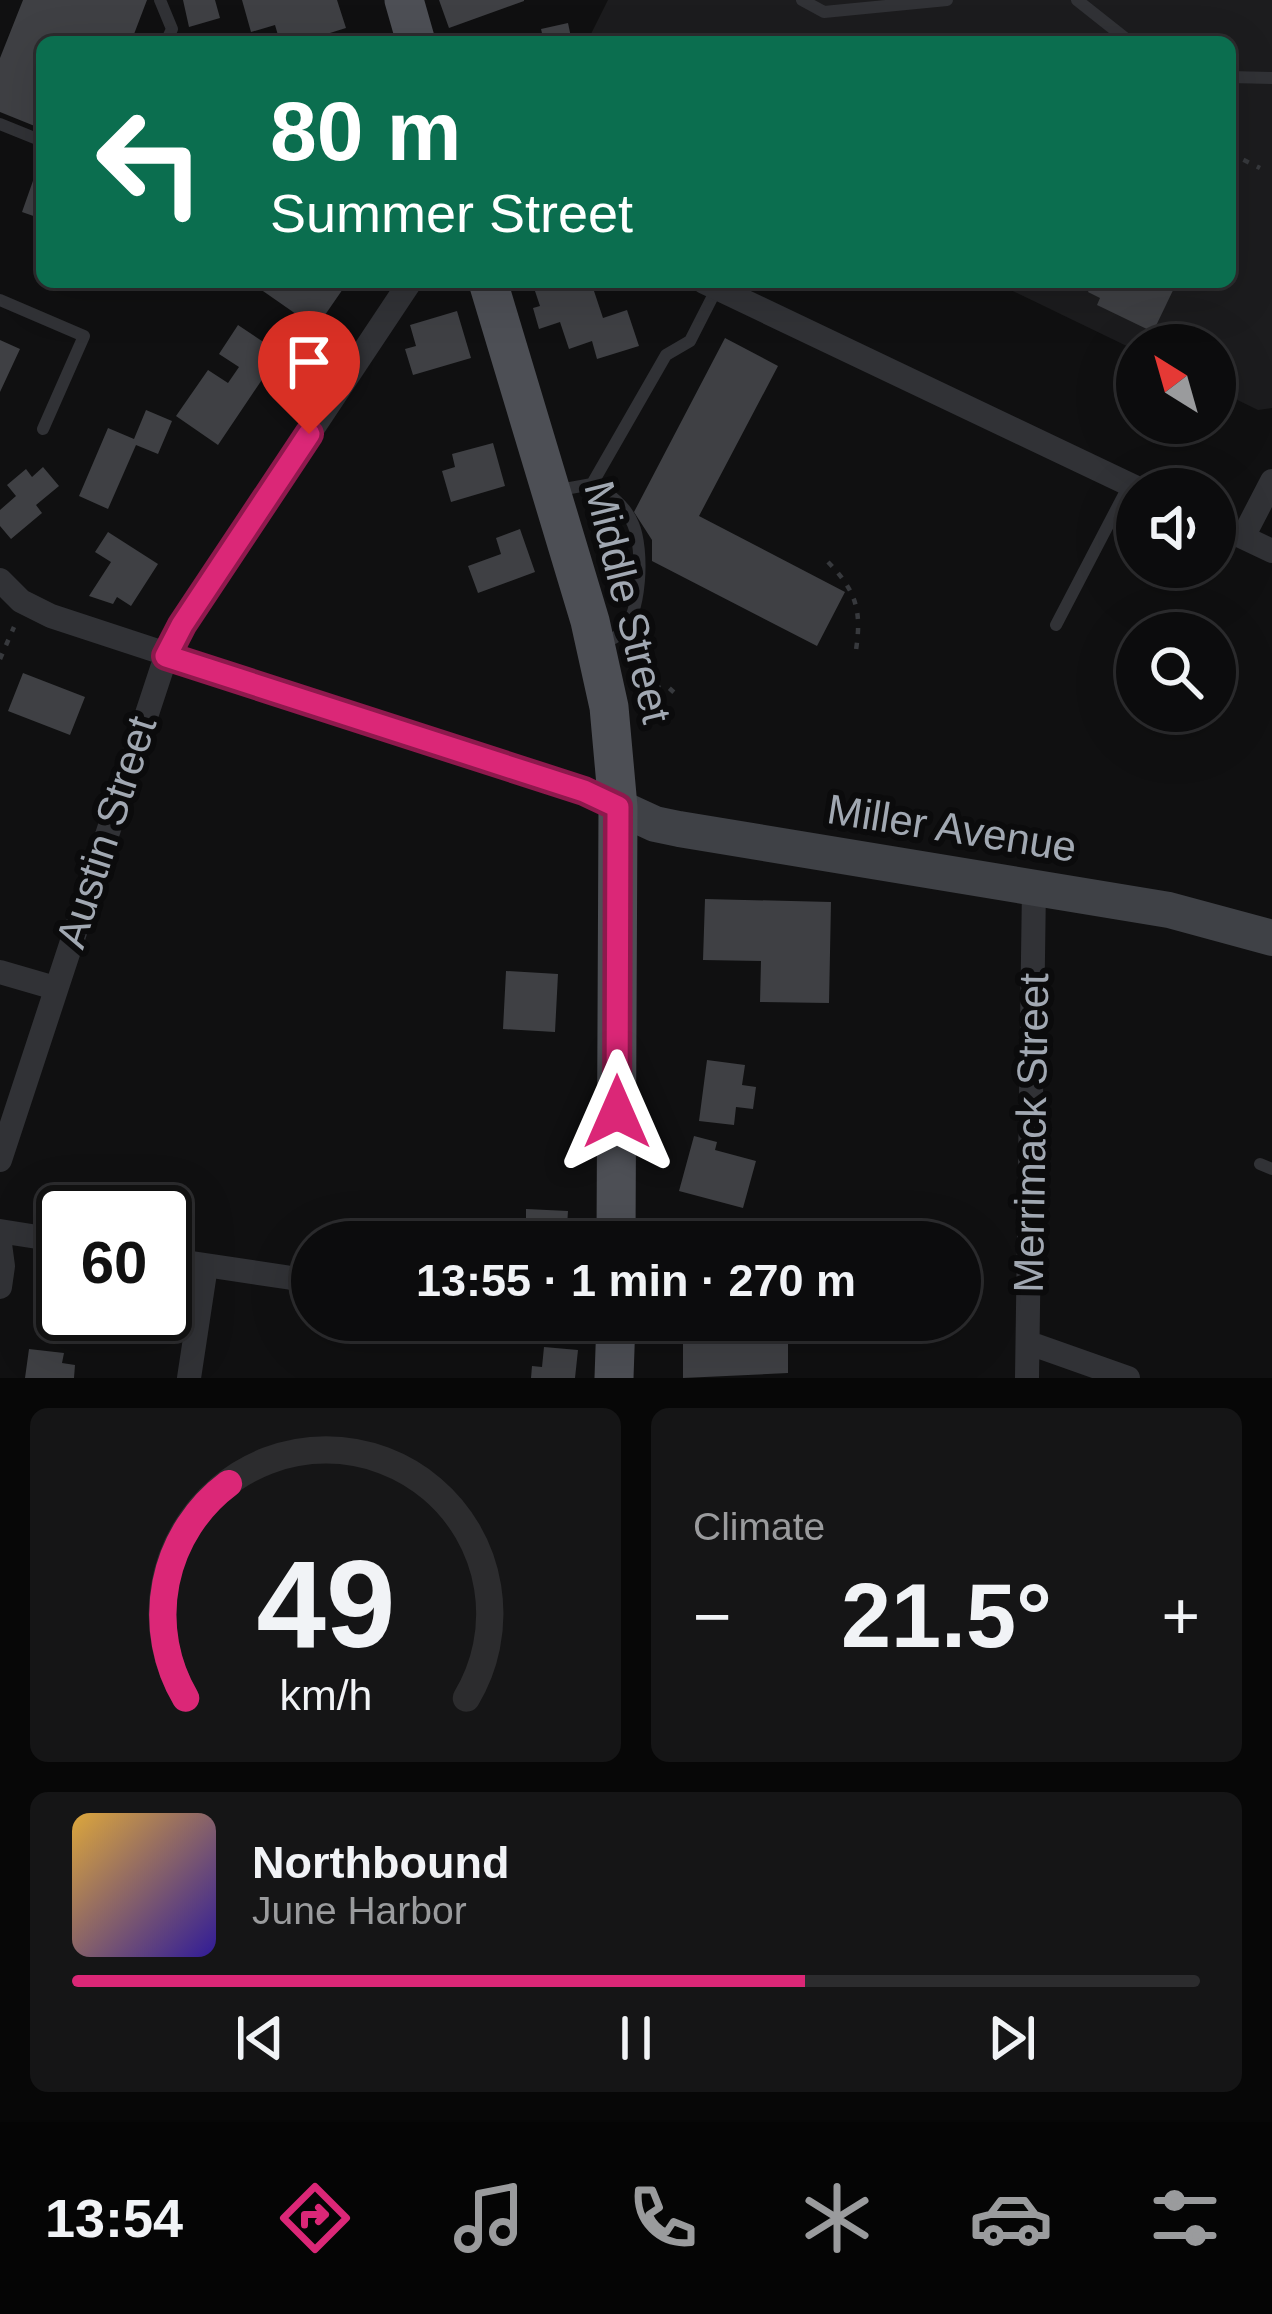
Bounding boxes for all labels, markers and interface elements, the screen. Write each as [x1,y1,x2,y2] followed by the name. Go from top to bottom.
[72,84,228,240] icon: left
[270,84,461,178] text: 80 m
[270,183,633,243] text: Summer Street
[258,311,360,434] pin
[1116,324,1236,444] north arrow
[1116,324,1236,732] map controls
[276,329,342,395] icon: arrive
[1116,468,1236,588] button: sound
[575,476,681,728] street label: Middle Street
[1116,612,1236,732] button: search
[46,710,166,954] street label: Austin Street
[824,785,1080,871] street label: Miller Avenue
[1005,972,1057,1293] street label: Merrimack Street
[554,1049,680,1175] position arrow
[36,1185,192,1341] speed limit sign: 60
[416,1255,856,1306] text: 13:55 · 1 min · 270 m
[693,1505,825,1548] text: Climate
[256,1534,395,1673] text: 49
[841,1566,1052,1666] text: 21.5°
[693,1579,732,1653] text: −
[1161,1579,1200,1653] text: +
[279,1671,372,1719] text: km/h
[252,1837,509,1888] text: Northbound
[252,1889,467,1932] text: June Harbor
[227,2005,293,2071] icon: previous
[603,2005,669,2071] icon: pause
[979,2005,1045,2071] icon: next
[273,2176,357,2260] icon: directions
[447,2176,531,2260] icon: music
[621,2176,705,2260] icon: phone
[795,2176,879,2260] icon: climate
[969,2176,1053,2260] icon: car
[1143,2176,1227,2260] icon: filters
[45,2188,183,2248] text: 13:54

